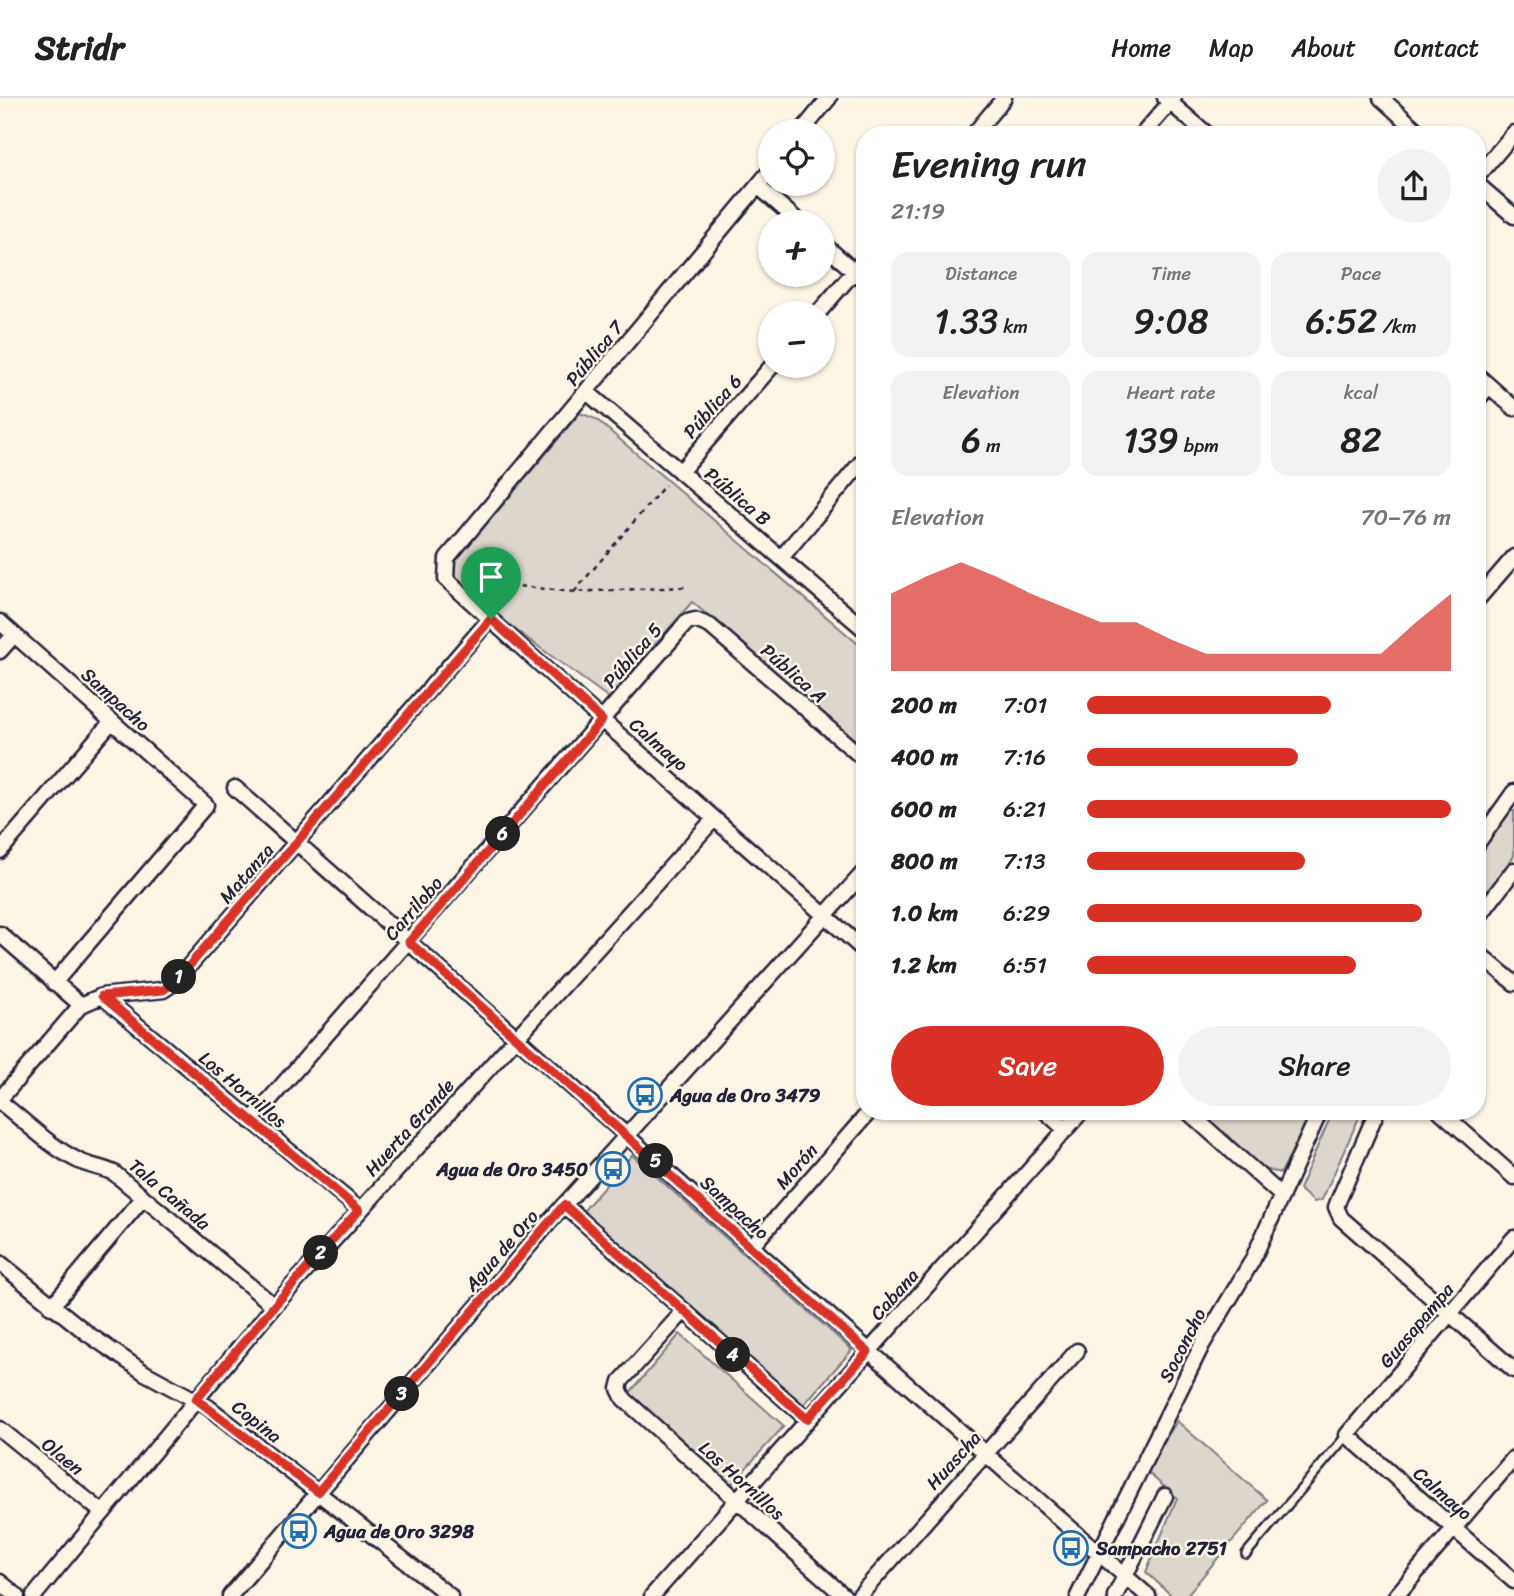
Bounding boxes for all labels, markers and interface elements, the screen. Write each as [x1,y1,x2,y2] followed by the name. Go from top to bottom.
[35,19,124,77] text: Stridr
[1111,27,1171,69] text: Home
[1209,27,1253,69] text: Map
[1291,27,1356,69] text: About
[1394,27,1479,69] text: Contact
[758,119,835,378] map controls
[758,119,835,196] button: locate
[891,131,1087,198] text: Evening run
[1377,149,1451,223] button: share
[891,191,945,232] text: 21:19
[758,210,835,287] button: +
[945,257,1017,290] text: Distance
[1151,257,1191,290] text: Time
[1341,257,1381,290] text: Pace
[934,290,998,352] text: 1.33
[1133,290,1209,352] text: 9:08
[1305,290,1377,352] text: 6:52
[758,301,835,378] button: −
[998,310,1028,343] text: km
[1377,310,1417,343] text: /km
[557,312,633,394] street label: Pública 7
[674,366,750,446] street label: Pública 6
[943,376,1019,409] text: Elevation
[1126,376,1216,409] text: Heart rate
[1344,376,1378,409] text: kcal
[961,409,981,471] text: 6
[1123,409,1179,471] text: 139
[1340,409,1382,471] text: 82
[981,429,1001,462] text: m
[1179,429,1219,462] text: bpm
[697,458,778,534] street label: Pública B
[891,497,984,538] text: Elevation
[1360,497,1451,538] text: 70–76 m
[461,547,521,619] pin
[472,558,510,596] icon: arrive
[594,615,671,696] street label: Pública 5
[753,635,834,712] street label: Pública A
[73,659,158,740] street label: Sampacho
[891,685,957,726] text: 200 m
[1003,685,1047,726] text: 7:01
[621,709,696,780] street label: Calmayo
[891,737,958,778] text: 400 m
[1003,737,1046,778] text: 7:16
[891,789,957,830] text: 600 m
[1003,789,1046,830] text: 6:21
[486,816,520,852] pin: 6
[497,817,508,850] text: 6
[210,835,283,911] street label: Matanza
[891,841,958,882] text: 800 m
[1003,841,1046,882] text: 7:13
[376,868,451,948] street label: Carrilobo
[891,893,958,934] text: 1.0 km
[1003,893,1050,934] text: 6:29
[891,945,957,986] text: 1.2 km
[1003,945,1047,986] text: 6:51
[162,960,196,994] pin: 1
[174,960,183,993] text: 1
[891,1026,1164,1106] button: Save
[1178,1026,1451,1106] button: Share
[191,1042,294,1136] street label: Los Hornillos
[356,1070,463,1184] street label: Huerta Grande
[626,1076,664,1114] bus stop icon: Agua de Oro 3479
[669,1079,821,1112] place label: Agua de Oro 3479
[767,1136,826,1197] street label: Morón
[638,1144,674,1178] pin: 5
[650,1144,661,1177] text: 5
[121,1150,219,1239] street label: Tala Cañada
[594,1150,632,1188] bus stop icon: Agua de Oro 3450
[436,1153,588,1186] place label: Agua de Oro 3450
[692,1167,777,1248] street label: Sampacho
[455,1201,547,1300] street label: Agua de Oro
[304,1236,338,1270] pin: 2
[315,1236,326,1269] text: 2
[862,1260,927,1328] street label: Cabana
[1370,1275,1463,1376] street label: Guasapampa
[1150,1302,1215,1388] street label: Soconcho
[716,1338,750,1372] pin: 4
[727,1338,738,1371] text: 4
[384,1376,420,1412] pin: 3
[396,1377,407,1410] text: 3
[224,1391,289,1452] street label: Copina
[917,1423,990,1498] street label: Huascha
[34,1429,91,1484] street label: Olaen
[691,1432,793,1529] street label: Los Hornillos
[1405,1458,1480,1529] street label: Calmayo
[280,1512,318,1550] bus stop icon: Agua de Oro 3298
[323,1515,475,1548] place label: Agua de Oro 3298
[1052,1529,1090,1567] bus stop icon: Sampacho 2751
[1095,1532,1227,1565] place label: Sampacho 2751

